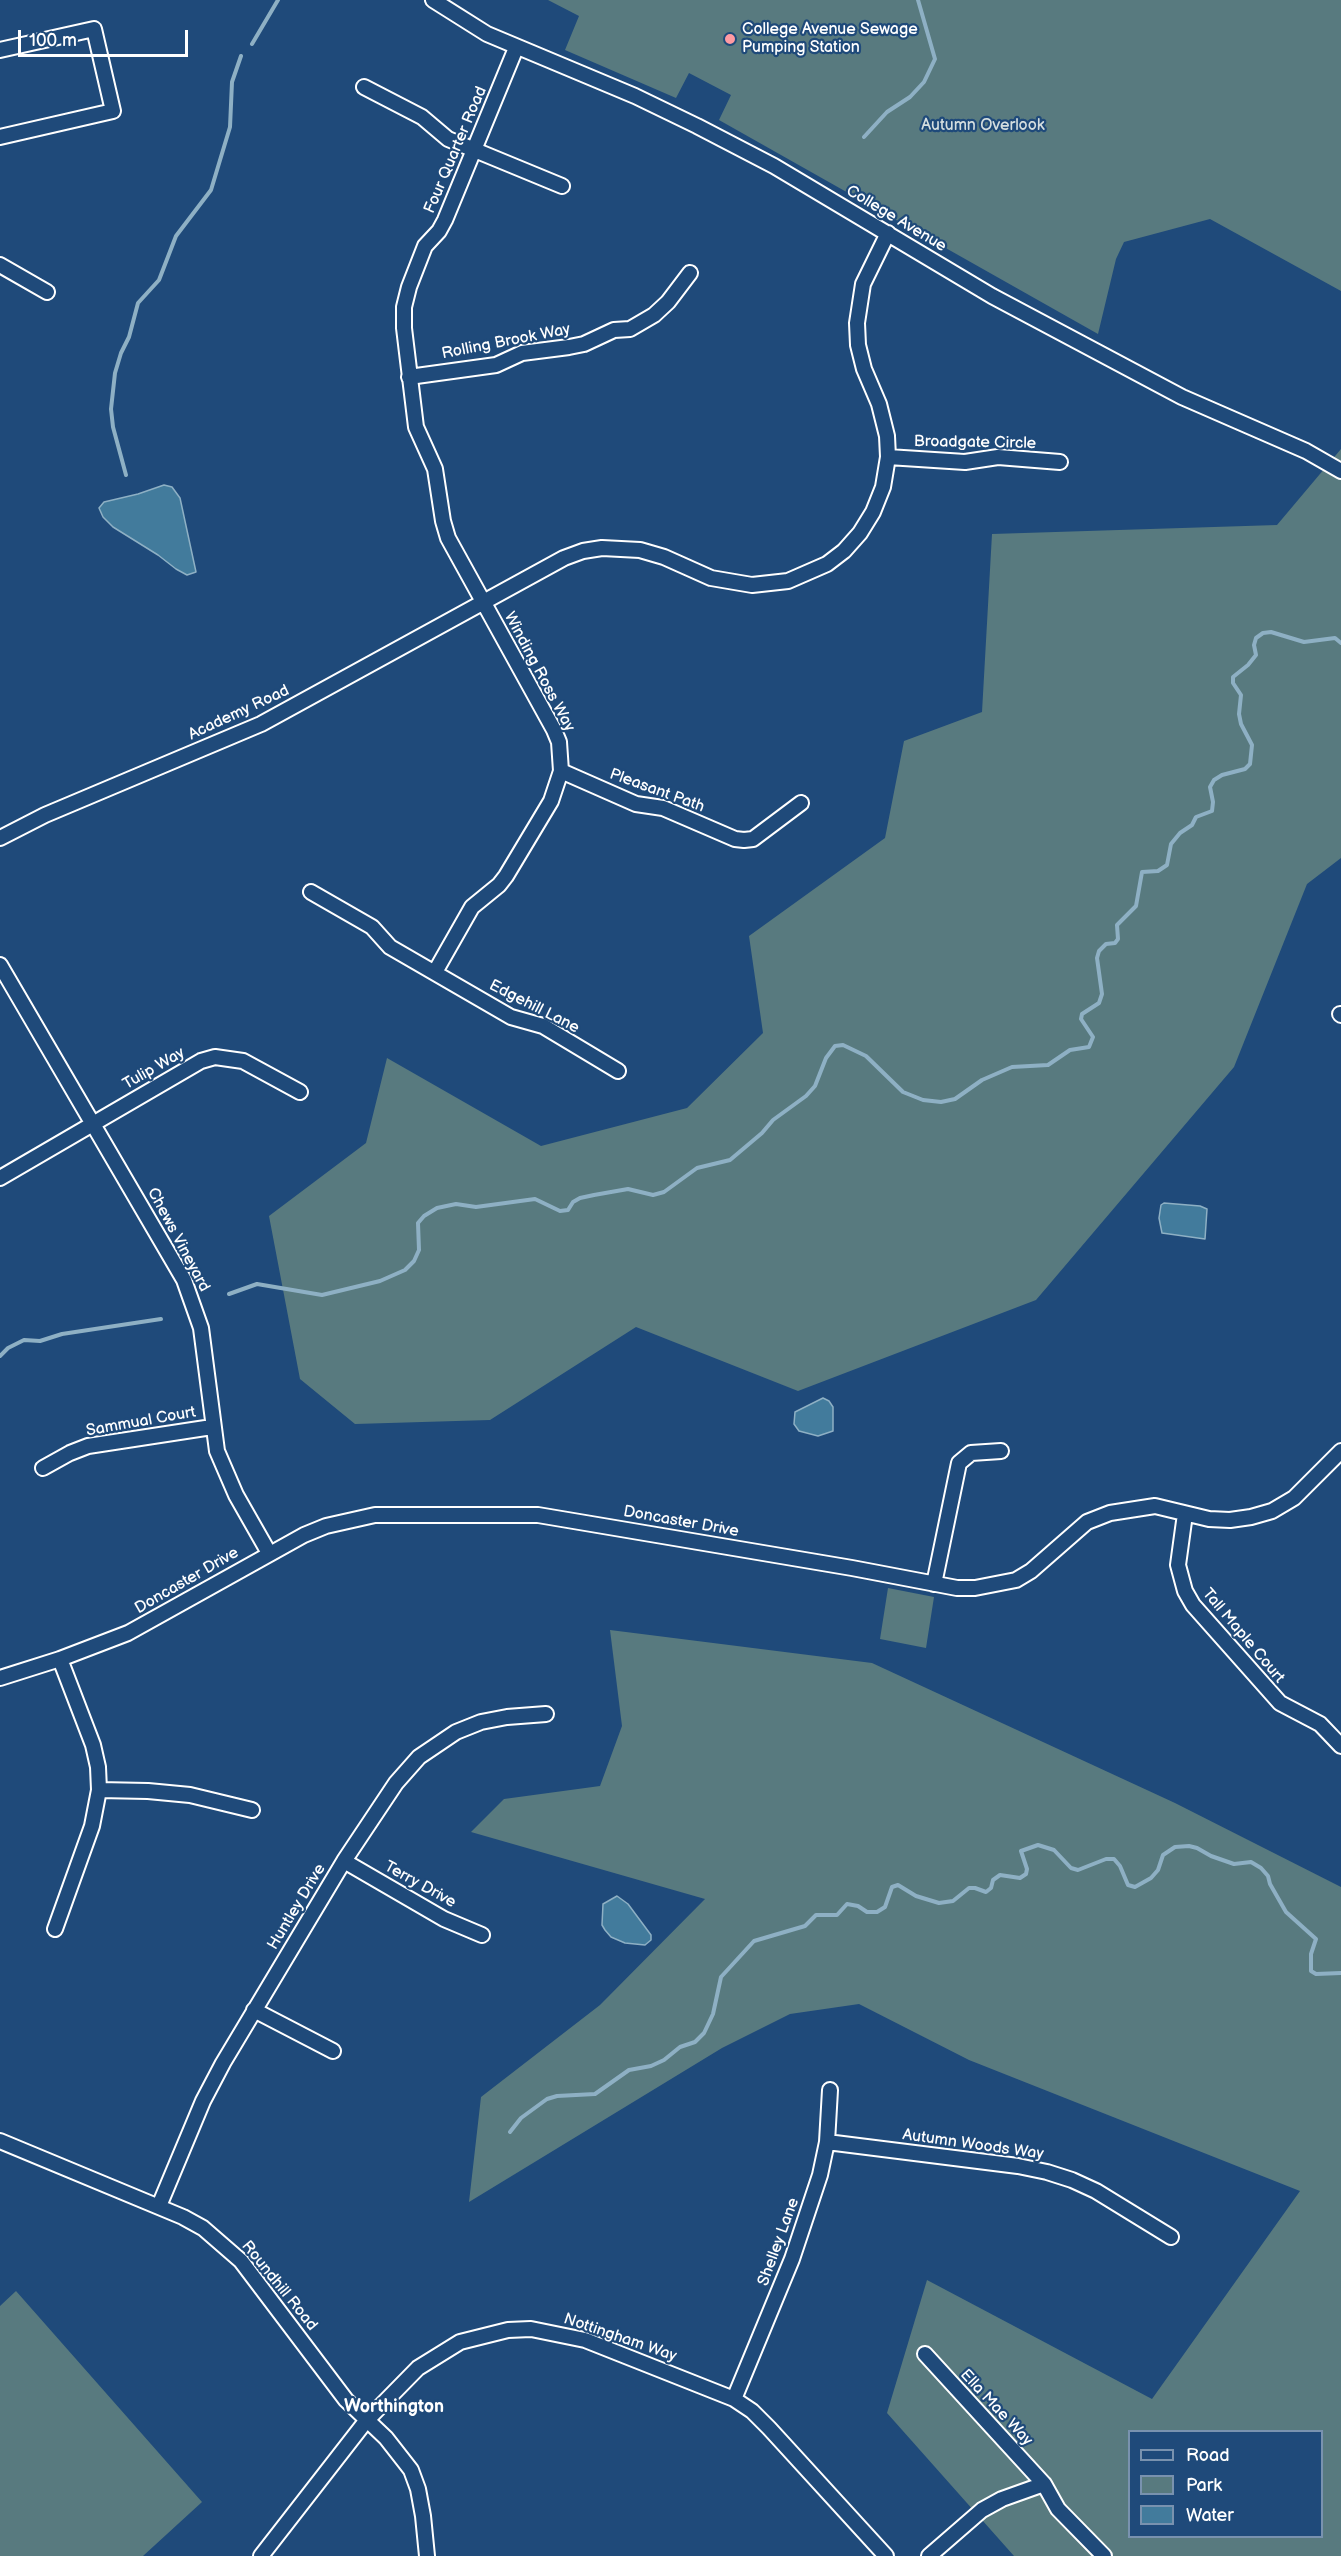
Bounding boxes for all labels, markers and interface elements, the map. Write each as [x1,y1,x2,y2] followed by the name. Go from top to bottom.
[21,18,190,56] scale bar
[742,20,918,58] place label: College Avenue Sewage Pumping Station
[29,30,77,51] text: 100 m
[723,32,737,46] marker: College Avenue Sewage Pumping Station
[421,84,491,216] street label: Four Quarter Road
[921,116,1045,136] park label: Autumn Overlook
[842,181,950,257] street label: College Avenue
[440,320,572,364] street label: Rolling Brook Way
[914,432,1036,454] street label: Broadgate Circle
[499,609,579,735] street label: Winding Ross Way
[185,681,293,745] street label: Academy Road
[607,765,707,817] street label: Pleasant Path
[486,976,582,1038] street label: Edgehill Lane
[120,1044,188,1094] street label: Tulip Way
[142,1185,214,1295] street label: Chews Vineyard
[85,1403,197,1441] street label: Sammual Court
[622,1502,740,1542] street label: Doncaster Drive
[132,1544,242,1618] street label: Doncaster Drive
[1198,1585,1288,1687] street label: Tall Maple Court
[381,1857,459,1913] street label: Terry Drive
[264,1861,330,1953] street label: Huntley Drive
[901,2126,1045,2164] street label: Autumn Woods Way
[754,2195,804,2289] street label: Shelley Lane
[237,2237,321,2335] street label: Roundhill Road
[561,2310,679,2366] street label: Nottingham Way
[956,2366,1036,2450] street label: Ella Mae Way
[344,2396,444,2418] district label: Worthington
[1128,2430,1323,2538] legend
[1186,2445,1230,2466] text: Road
[1186,2475,1222,2496] text: Park
[1186,2505,1234,2526] text: Water

